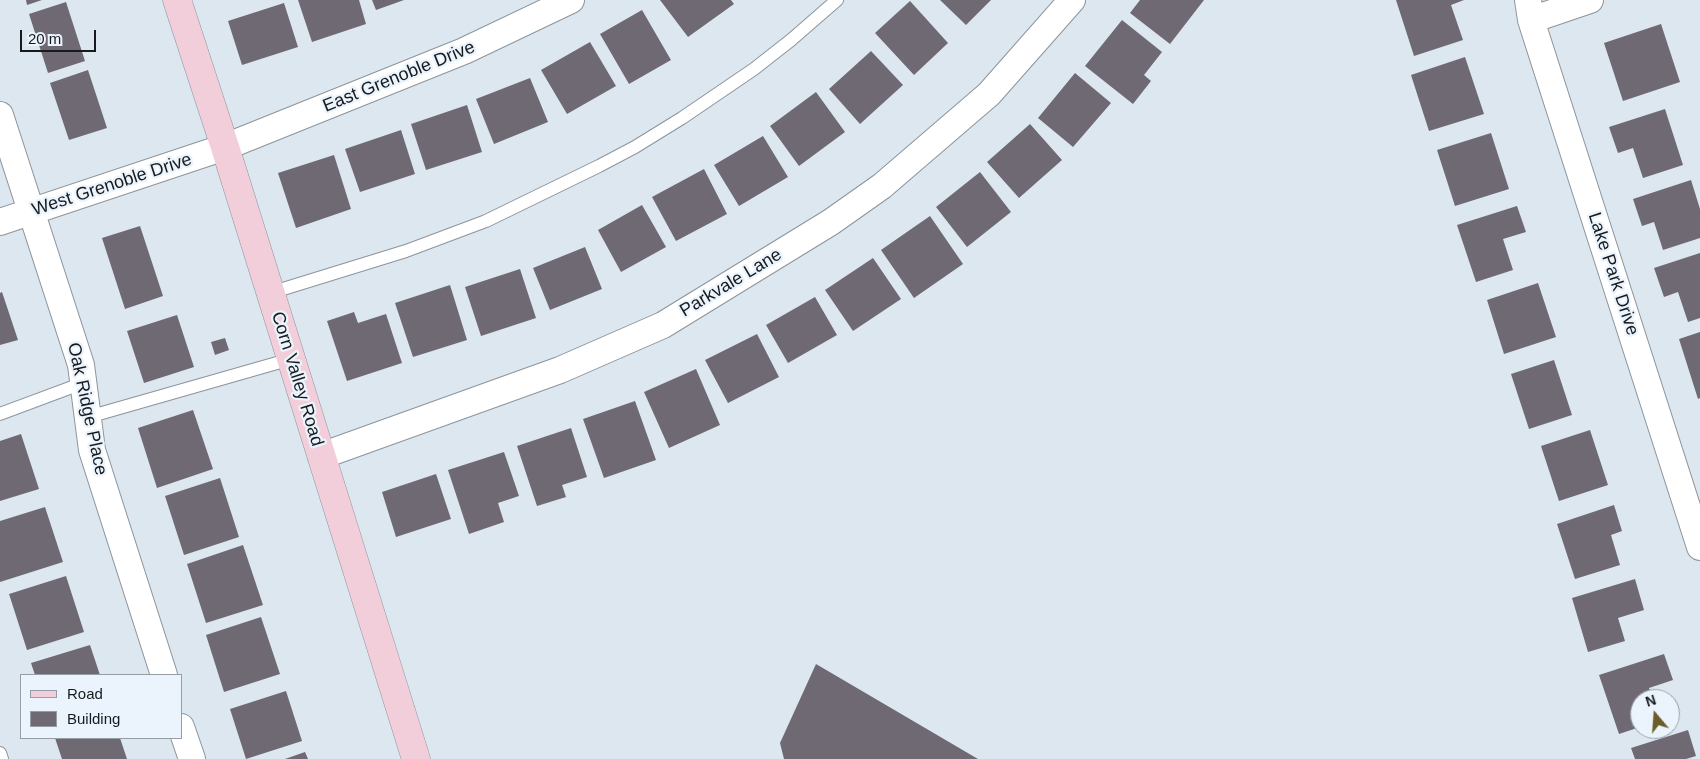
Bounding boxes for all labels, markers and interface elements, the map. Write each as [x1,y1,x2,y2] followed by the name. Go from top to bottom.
[22,20,99,52] scale bar
[28,30,61,47] text: 20 m
[320,37,478,117] street label: East Grenoble Drive
[29,149,195,221] street label: West Grenoble Drive
[1583,210,1643,338] street label: Lake Park Drive
[676,244,786,322] street label: Parkvale Lane
[266,309,328,449] street label: Corn Valley Road
[62,341,112,477] street label: Oak Ridge Place
[20,674,182,739] legend
[67,685,103,702] text: Road
[1630,689,1680,739] north arrow
[1643,692,1658,710] text: N
[67,710,120,727] text: Building

